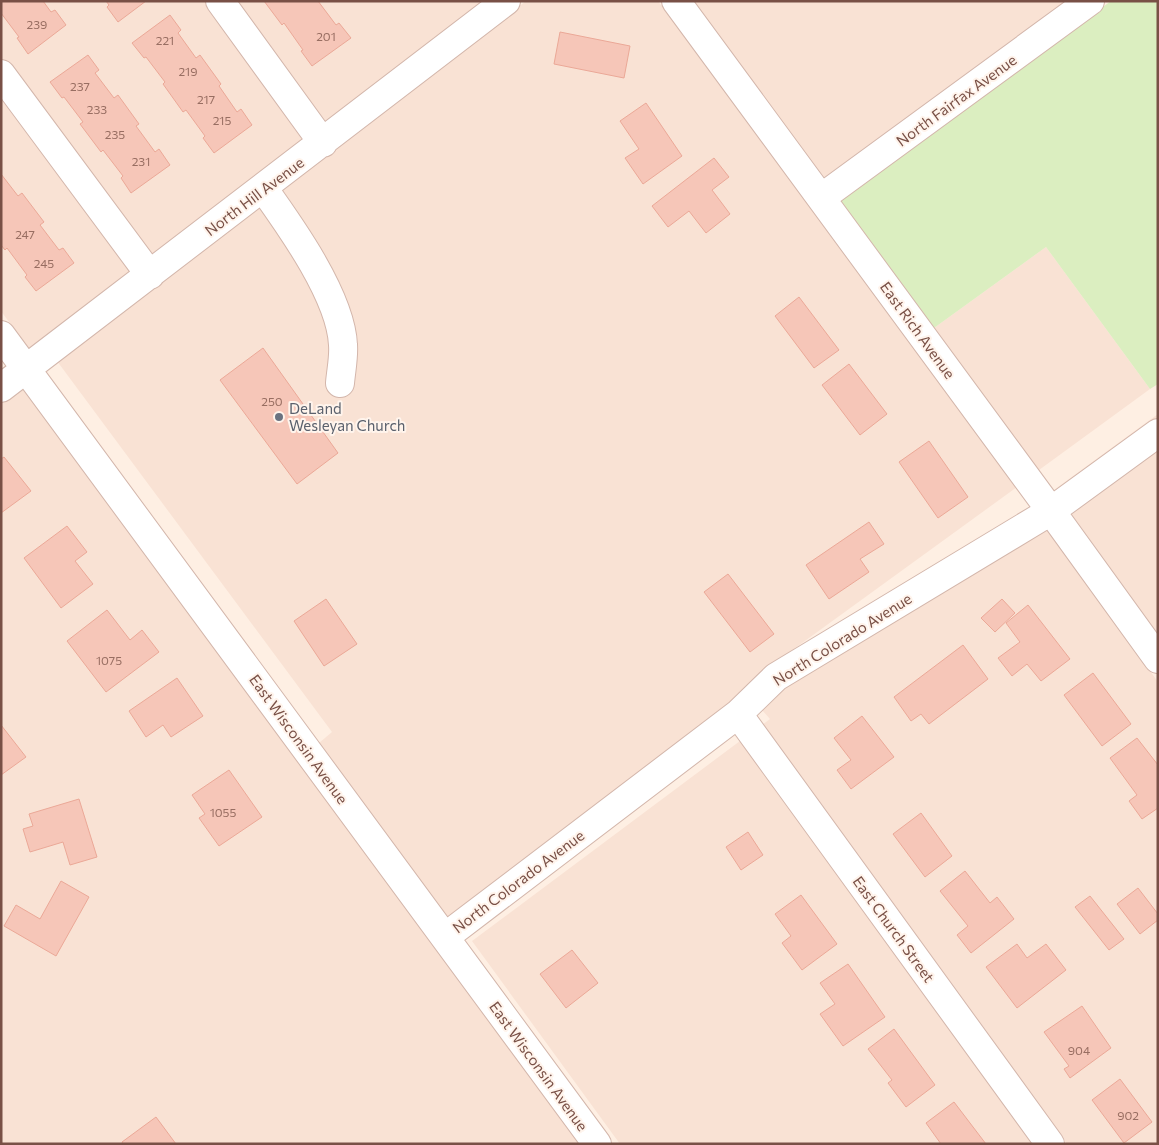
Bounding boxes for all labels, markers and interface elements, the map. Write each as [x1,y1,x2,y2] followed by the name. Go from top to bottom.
[27,17,47,31] house number: 239
[316,29,336,43] house number: 201
[156,33,174,47] house number: 221
[892,50,1020,150] street label: North Fairfax Avenue
[178,64,198,78] house number: 219
[70,79,90,93] house number: 237
[197,92,215,106] house number: 217
[87,102,107,116] house number: 233
[213,113,231,127] house number: 215
[105,127,125,141] house number: 235
[201,153,307,239] street label: North Hill Avenue
[132,154,150,168] house number: 231
[15,227,35,241] house number: 247
[34,256,54,270] house number: 245
[877,278,959,382] street label: East Rich Avenue
[261,394,283,408] house number: 250
[289,399,405,434] place label: DeLand Wesleyan Church
[273,411,285,423] marker: DeLand Wesleyan Church
[769,589,915,689] street label: North Colorado Avenue
[96,653,122,667] house number: 1075
[246,671,352,807] street label: East Wisconsin Avenue
[210,805,236,819] house number: 1055
[449,826,587,936] street label: North Colorado Avenue
[849,872,939,986] street label: East Church Street
[486,998,592,1134] street label: East Wisconsin Avenue
[1068,1043,1090,1057] house number: 904
[1117,1108,1139,1122] house number: 902

